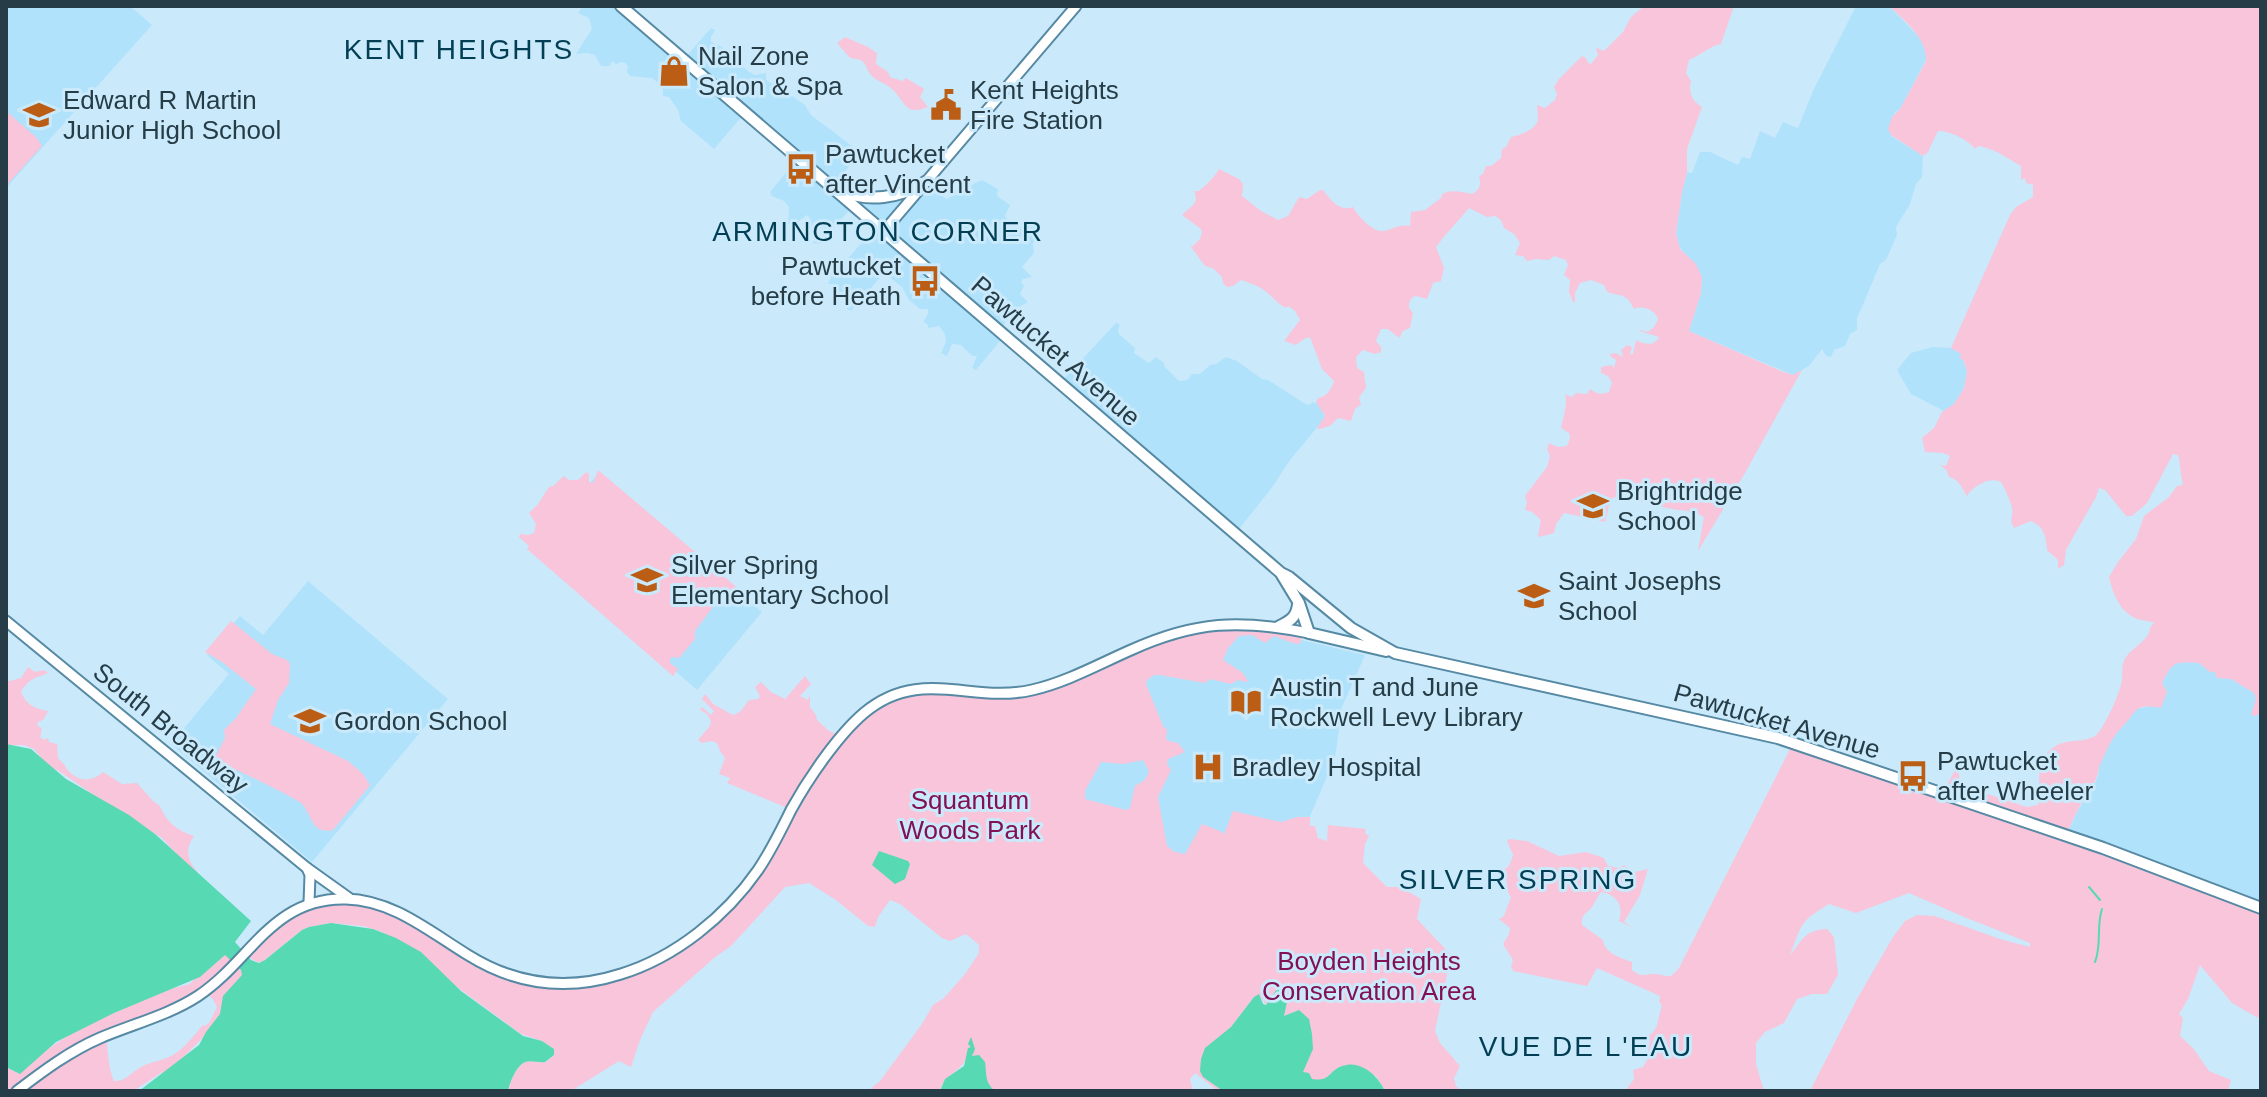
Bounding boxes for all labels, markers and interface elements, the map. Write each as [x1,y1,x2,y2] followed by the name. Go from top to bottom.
[344,34,574,65] district label: KENT HEIGHTS
[698,41,843,101] place label: Nail Zone Salon & Spa
[657,54,691,88] shop icon: Nail Zone Salon & Spa
[970,75,1119,135] place label: Kent Heights Fire Station
[63,85,281,145] place label: Edward R Martin Junior High School
[929,88,963,122] public building icon: Kent Heights Fire Station
[22,98,56,132] school or university icon: Edward R Martin Junior High School
[825,139,971,199] place label: Pawtucket after Vincent
[784,152,818,186] bus stop icon: Pawtucket after Vincent
[712,216,1044,247] district label: ARMINGTON CORNER
[751,251,902,311] place label: Pawtucket before Heath
[908,264,942,298] bus stop icon: Pawtucket before Heath
[966,270,1146,432] street label: Pawtucket Avenue
[1617,476,1743,536] place label: Brightridge School
[1576,489,1610,523] school or university icon: Brightridge School
[671,550,889,610] place label: Silver Spring Elementary School
[630,563,664,597] school or university icon: Silver Spring Elementary School
[1558,566,1721,626] place label: Saint Josephs School
[1517,579,1551,613] school or university icon: Saint Josephs School
[87,656,255,800] street label: South Broadway
[1270,672,1523,732] place label: Austin T and June Rockwell Levy Library
[1670,677,1884,765] street label: Pawtucket Avenue
[1229,685,1263,719] library icon: Austin T and June Rockwell Levy Library
[293,704,327,738] school or university icon: Gordon School
[334,706,507,736] place label: Gordon School
[1937,746,2093,806] place label: Pawtucket after Wheeler
[1191,750,1225,784] hospital icon: Bradley Hospital
[1232,752,1421,782] place label: Bradley Hospital
[1896,759,1930,793] bus stop icon: Pawtucket after Wheeler
[899,785,1042,845] park label: Squantum Woods Park
[1399,864,1637,895] district label: SILVER SPRING
[1262,946,1476,1006] park label: Boyden Heights Conservation Area
[1479,1031,1693,1062] district label: VUE DE L'EAU

